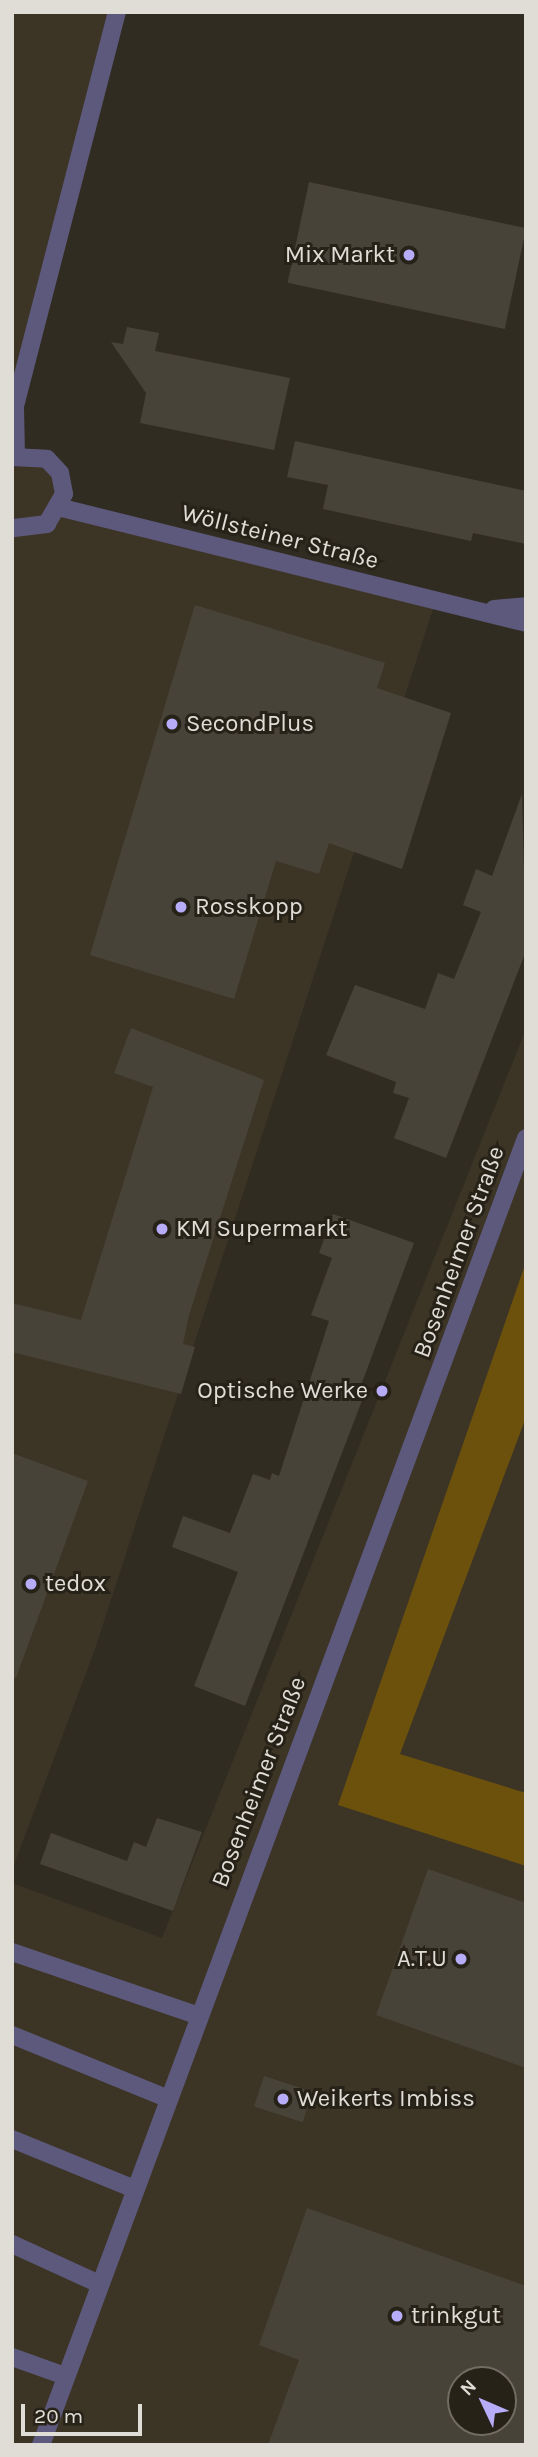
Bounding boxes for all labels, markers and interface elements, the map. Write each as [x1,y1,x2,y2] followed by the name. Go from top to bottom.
[285,241,395,269] place label: Mix Markt
[401,247,417,263] marker: Mix Markt
[179,499,381,575] street label: Wöllsteiner Straße
[186,710,314,738] place label: SecondPlus
[164,716,180,732] marker: SecondPlus
[195,893,303,921] place label: Rosskopp
[173,899,189,915] marker: Rosskopp
[407,1142,511,1362] street label: Bosenheimer Straße
[176,1215,348,1243] place label: KM Supermarkt
[154,1221,170,1237] marker: KM Supermarkt
[197,1377,368,1405] place label: Optische Werke
[374,1383,390,1399] marker: Optische Werke
[45,1570,106,1598] place label: tedox
[23,1576,39,1592] marker: tedox
[206,1673,312,1891] street label: Bosenheimer Straße
[397,1945,447,1973] place label: A.T.U
[453,1951,469,1967] marker: A.T.U
[297,2085,475,2113] place label: Weikerts Imbiss
[275,2091,291,2107] marker: Weikerts Imbiss
[411,2302,501,2330] place label: trinkgut
[389,2308,405,2324] marker: trinkgut
[447,2366,517,2436] north arrow
[456,2375,481,2400] text: N
[24,2390,145,2434] scale bar
[34,2404,83,2428] text: 20 m

